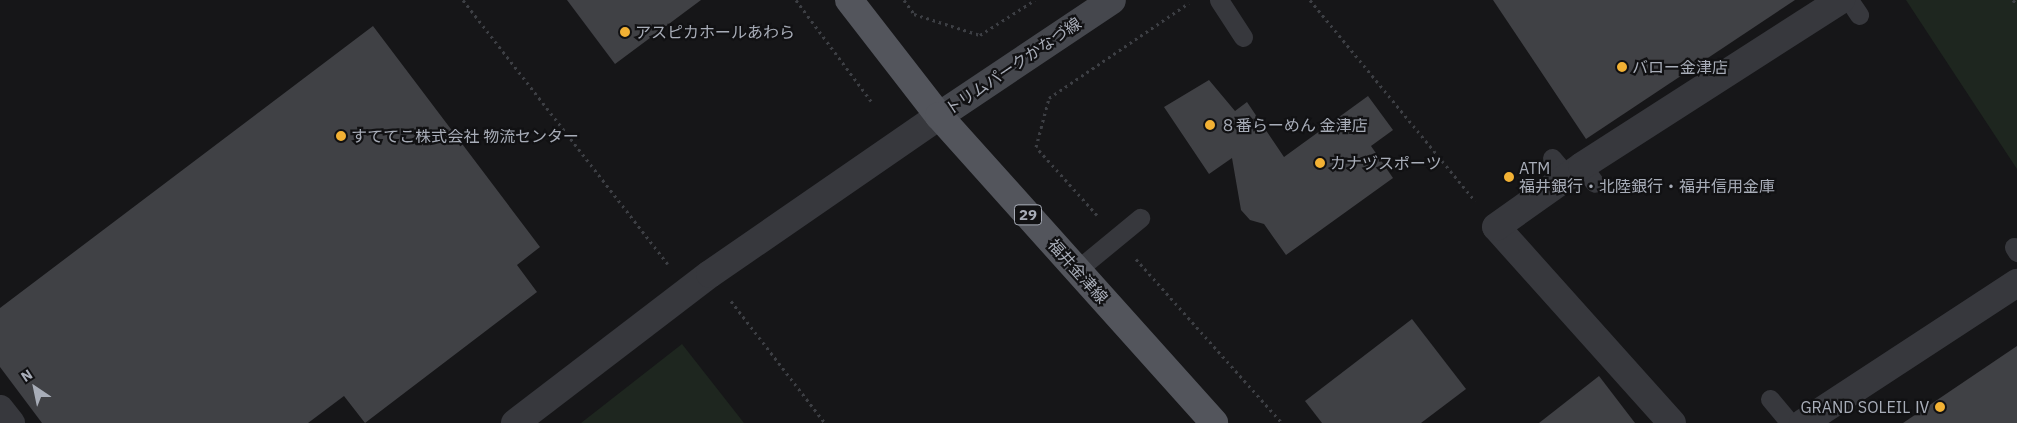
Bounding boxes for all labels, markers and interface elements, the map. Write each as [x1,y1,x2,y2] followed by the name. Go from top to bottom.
[941,13,1085,119] street label: トリムパークかなづ線
[635,22,795,42] place label: アスピカホールあわら
[619,26,631,38] marker: アスピカホールあわら
[1632,57,1728,77] place label: バロー金津店
[1616,61,1628,73] marker: バロー金津店
[1220,115,1368,135] place label: ８番らーめん 金津店
[1204,119,1216,131] marker: ８番らーめん 金津店
[351,126,579,146] place label: すててこ株式会社 物流センター
[335,130,347,142] marker: すててこ株式会社 物流センター
[1330,153,1442,173] place label: カナヅスポーツ
[1314,157,1326,169] marker: カナヅスポーツ
[1519,158,1775,196] place label: ATM 福井銀行・北陸銀行・福井信用金庫
[1503,171,1515,183] marker: ATM 福井銀行・北陸銀行・福井信用金庫
[1013,202,1043,228] road number: 29
[1044,235,1112,307] street label: 福井金津線
[10,363,60,413] north arrow
[17,365,36,386] text: N
[1800,397,1930,417] place label: GRAND SOLEIL Ⅳ
[1934,401,1946,413] marker: GRAND SOLEIL Ⅳ

